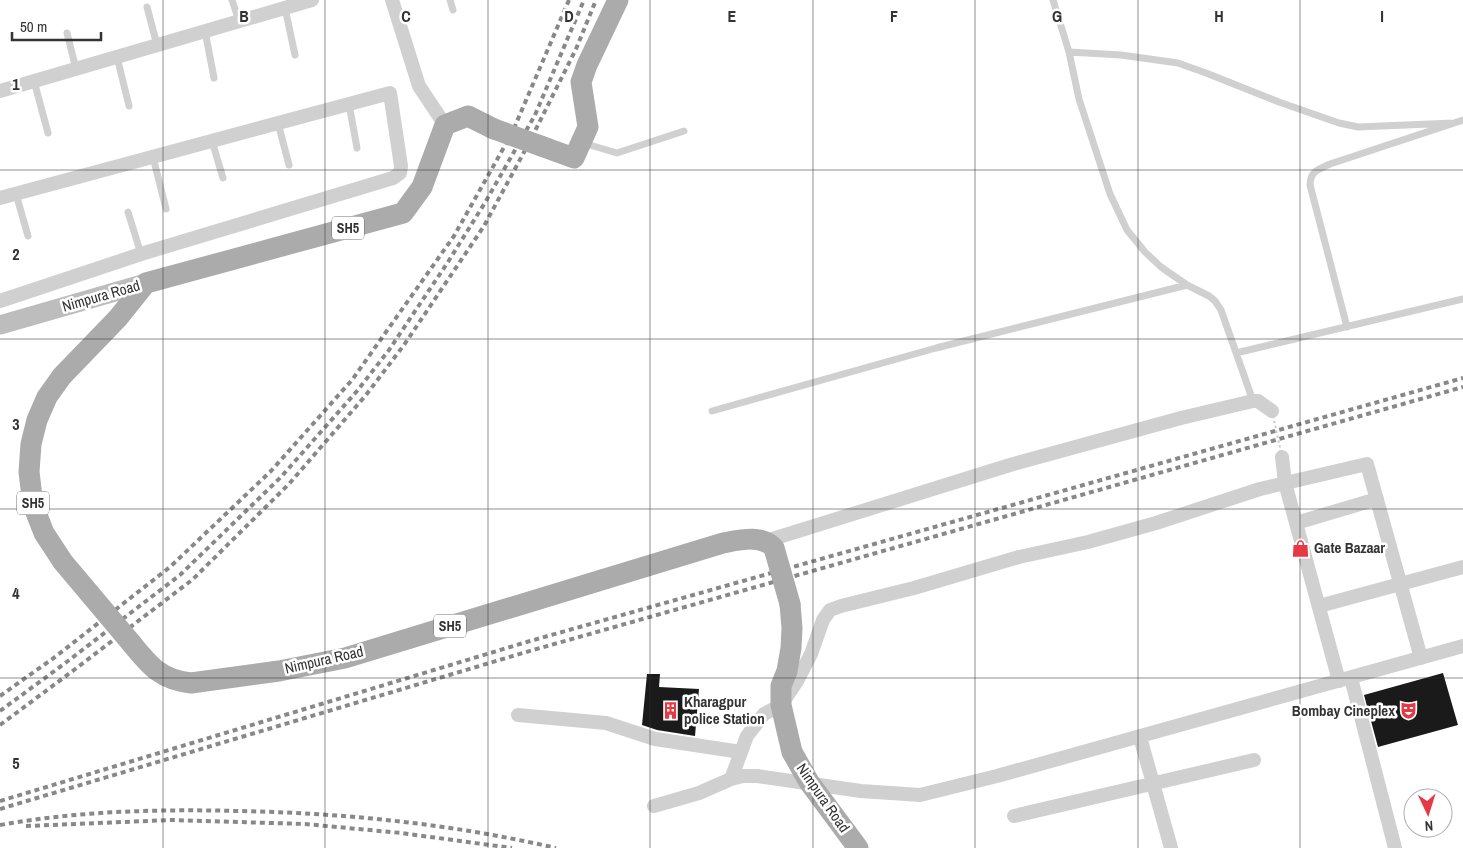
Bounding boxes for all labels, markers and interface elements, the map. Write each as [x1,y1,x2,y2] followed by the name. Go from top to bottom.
[239,5,249,27] text: B
[401,5,411,27] text: C
[564,5,574,27] text: D
[728,5,737,27] text: E
[890,5,898,27] text: F
[1052,5,1062,27] text: G
[1214,5,1224,27] text: H
[1380,5,1384,27] text: I
[12,10,101,42] scale bar
[20,16,47,37] text: 50 m
[12,73,20,95] text: 1
[332,217,364,240] road number: SH5
[12,243,20,265] text: 2
[60,274,142,317] street label: Nimpura Road
[12,413,20,435] text: 3
[17,492,49,514] road number: SH5
[1314,537,1385,558] place label: Gate Bazaar
[1290,538,1310,558] shop icon: Gate Bazaar
[12,582,20,604] text: 4
[434,614,466,638] road number: SH5
[283,640,365,679] street label: Nimpura Road
[684,691,765,729] place label: Kharagpur police Station
[1292,700,1395,721] place label: Bombay Cineplex
[660,701,680,721] building icon: Kharagpur police Station
[1399,701,1419,721] theatre icon: Bombay Cineplex
[12,752,20,774] text: 5
[792,759,855,836] street label: Nimpura Road
[1403,788,1453,838] north arrow
[1424,817,1434,835] text: N

